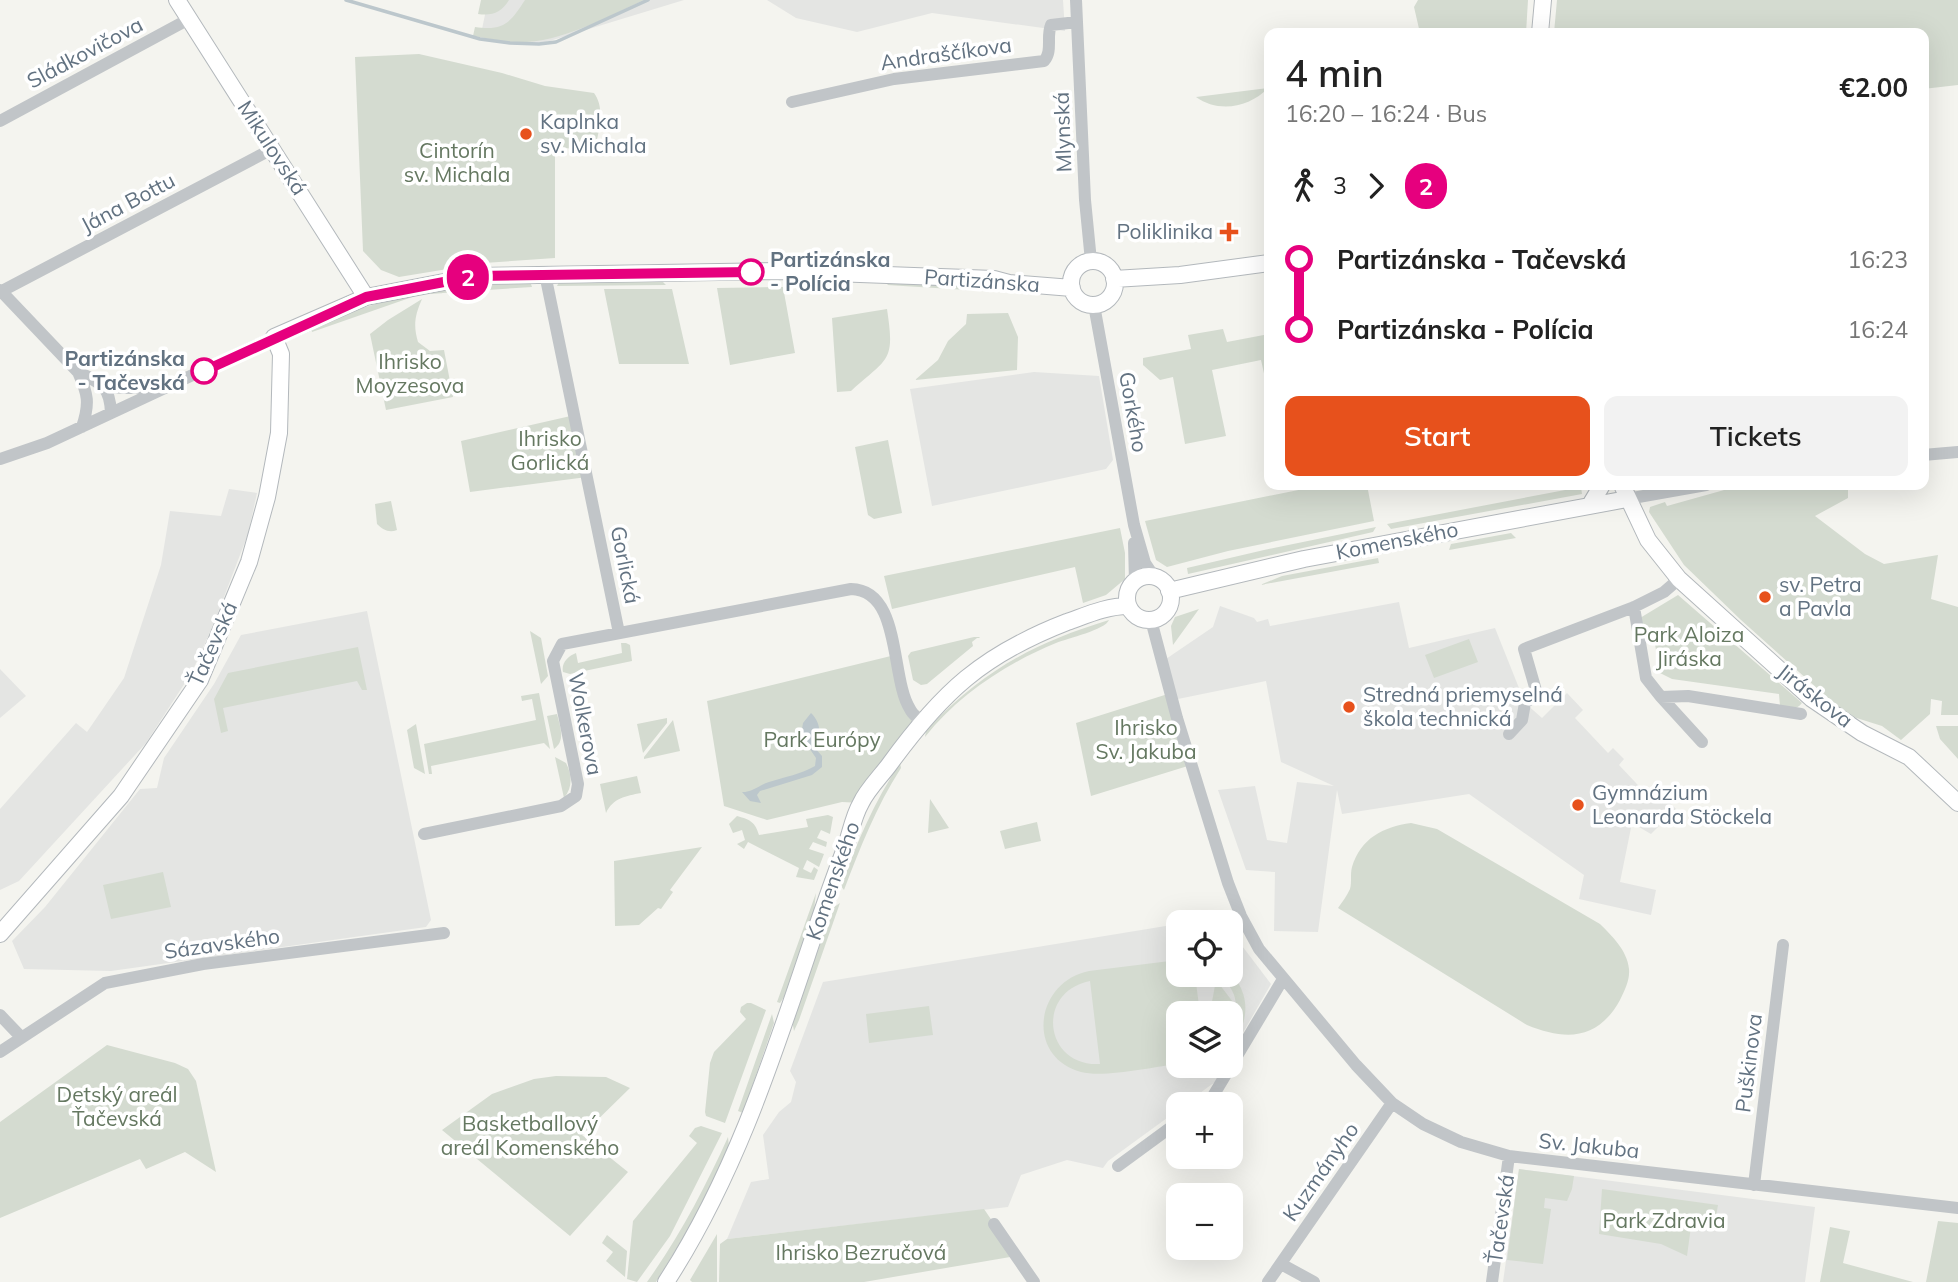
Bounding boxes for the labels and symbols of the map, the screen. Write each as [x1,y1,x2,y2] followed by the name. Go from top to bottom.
[22,11,147,93] street label: Sládkovičova
[878,31,1013,75] street label: Andraščíkova
[1048,91,1076,173] street label: Mlynská
[233,95,313,200] street label: Mikulovská
[540,108,647,158] place label: Kaplnka sv. Michala
[518,126,534,142] marker: Kaplnka sv. Michala
[404,137,510,187] park label: Cintorín sv. Michala
[76,167,179,238] street label: Jána Bottu
[1116,218,1213,244] place label: Poliklinika
[1219,222,1239,242] marker: Poliklinika
[770,246,891,296] place label: Partizánska - Polícia
[445,254,491,300] line badge: 2
[738,259,764,285] marker: Partizánska - Polícia
[923,263,1041,297] street label: Partizánska
[64,345,185,395] place label: Partizánska - Tačevská
[356,348,464,398] park label: Ihrisko Moyzesova
[191,358,217,384] marker: Partizánska - Tačevská
[1114,370,1154,454] street label: Gorkého
[511,425,589,475] park label: Ihrisko Gorlická
[1334,515,1460,565] street label: Komenského
[606,524,646,606] street label: Gorlická
[1779,571,1862,621] place label: sv. Petra a Pavla
[1757,589,1773,605] marker: sv. Petra a Pavla
[182,597,242,690] street label: Ťačevská
[1634,621,1744,671] park label: Park Aloiza Jiráska
[1773,658,1858,733] street label: Jiráskova
[563,670,609,777] street label: Wolkerova
[1363,681,1563,731] place label: Stredná priemyselná škola technická
[1341,699,1357,715] marker: Stredná priemyselná škola technická
[1096,714,1196,764] park label: Ihrisko Sv. Jakuba
[763,726,881,752] park label: Park Európy
[1592,779,1772,829] place label: Gymnázium Leonarda Stöckela
[1570,797,1586,813] marker: Gymnázium Leonarda Stöckela
[800,818,865,943] street label: Komenského
[162,922,281,964] street label: Sázavského
[1729,1012,1767,1114] street label: Puškinova
[56,1081,178,1131] park label: Detský areál Ťačevská
[441,1110,619,1160] park label: Basketballový areál Komenského
[1277,1117,1364,1226] street label: Kuzmányho
[1538,1127,1641,1163] street label: Sv. Jakuba
[1481,1173,1519,1265] street label: Ťačevská
[1602,1207,1726,1233] park label: Park Zdravia
[776,1239,946,1265] park label: Ihrisko Bezručová

